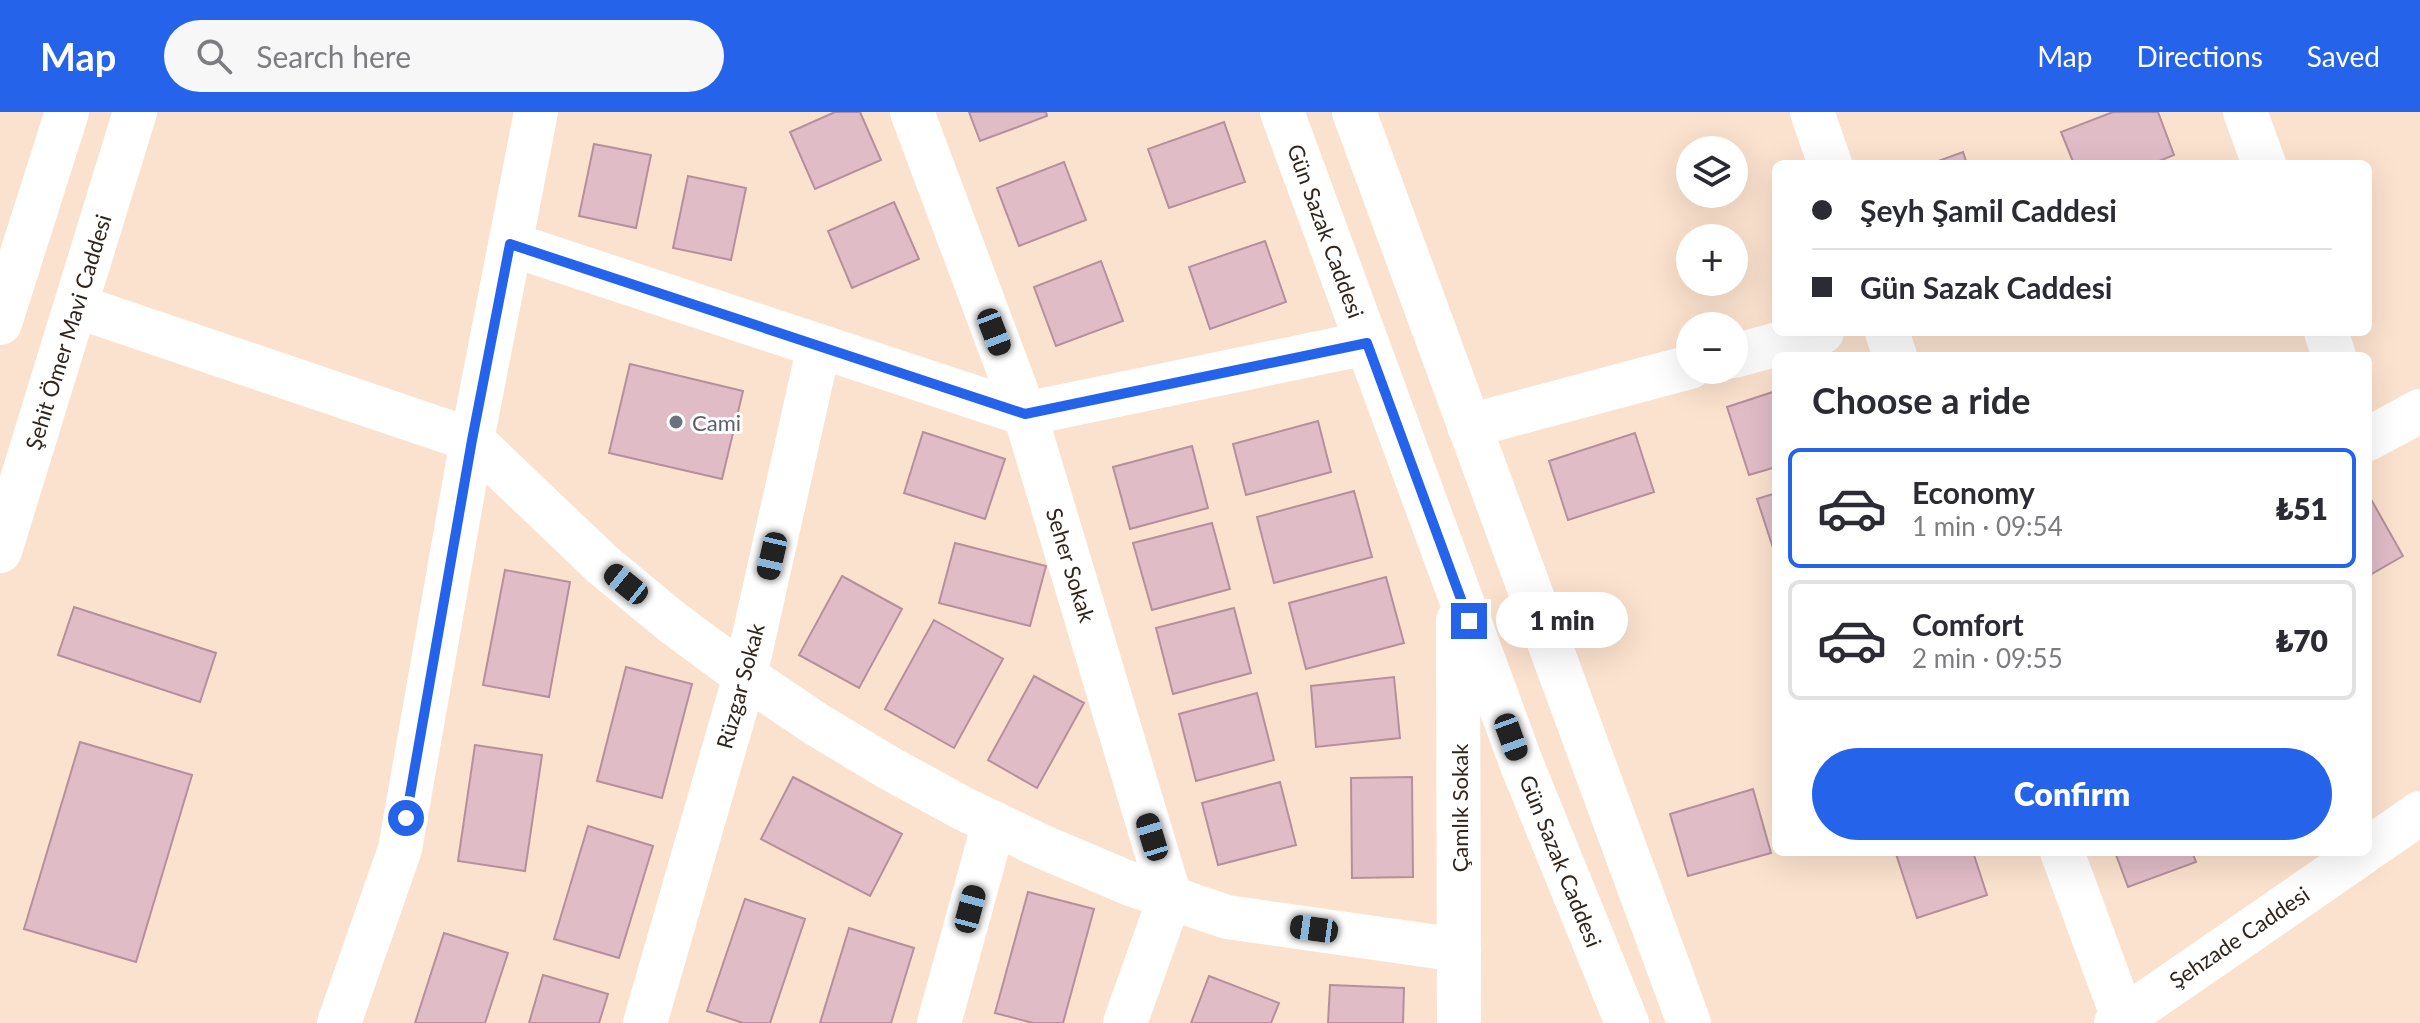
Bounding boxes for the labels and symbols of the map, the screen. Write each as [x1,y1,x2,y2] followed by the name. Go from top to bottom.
[1282,140,1370,322] street label: Gün Sazak Caddesi
[19,211,117,453] street label: Şehit Ömer Mavi Caddesi
[974,305,1014,359] car
[692,409,741,436] place label: Cami
[667,413,685,431] marker: Cami
[1041,505,1101,626] street label: Seher Sokak
[755,530,789,582] car
[600,560,652,608] car
[1497,593,1629,649] callout: 1 min
[1451,603,1487,639] route end
[710,620,770,752] street label: Rüzgar Sokak
[1492,710,1530,764] car
[1446,743,1473,872] street label: Çamlık Sokak
[1514,771,1608,951] street label: Gün Sazak Caddesi
[388,800,424,836] route start
[1134,811,1170,863] car
[2164,880,2314,994] street label: Şehzade Caddesi
[952,883,988,935] car
[1289,914,1339,944] car

